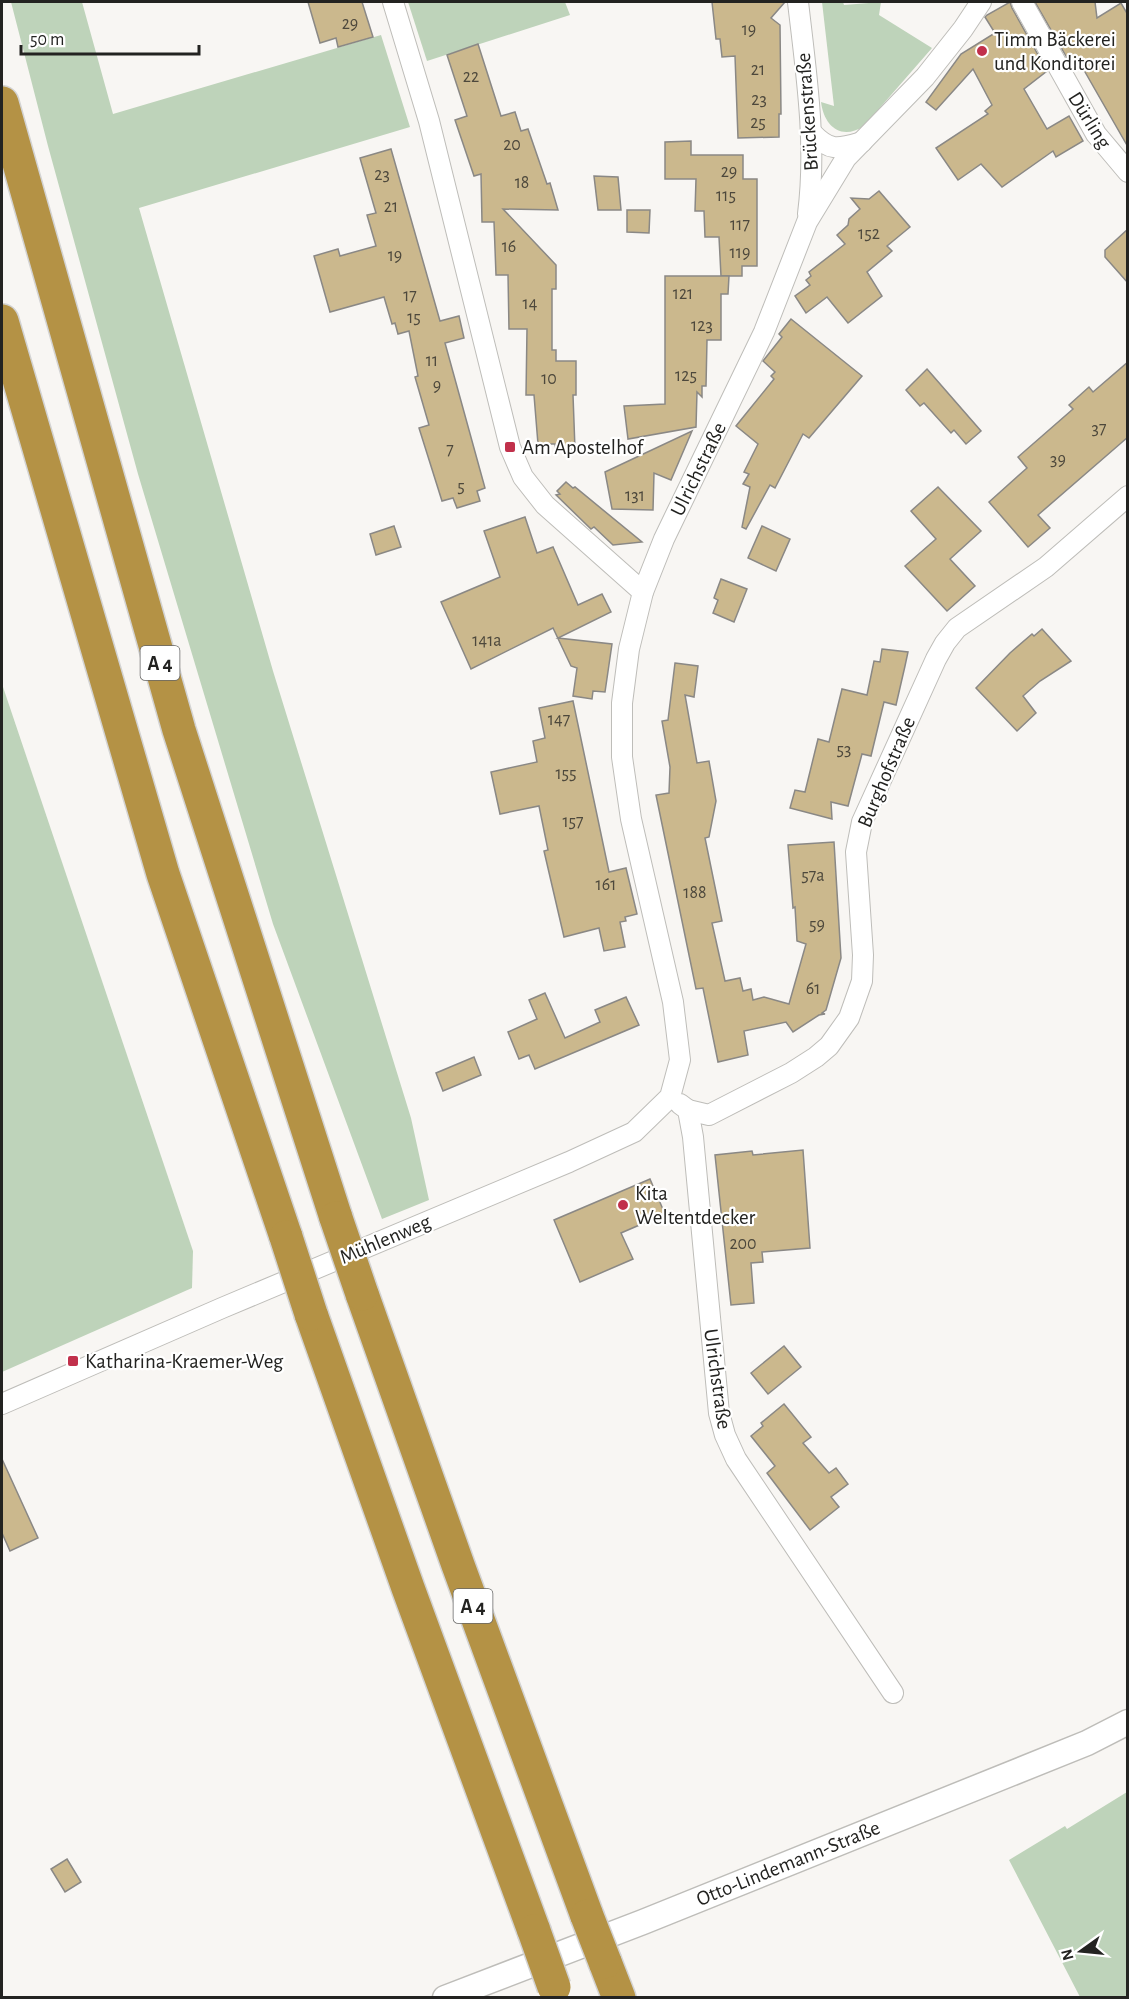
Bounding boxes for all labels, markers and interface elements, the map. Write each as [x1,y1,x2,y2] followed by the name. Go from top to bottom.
[342,15,358,33] house number: 29
[21,18,200,56] scale bar
[742,21,756,39] house number: 19
[994,29,1116,74] place label: Timm Bäckerei und Konditorei
[30,31,64,49] text: 50 m
[975,44,989,58] marker: Timm Bäckerei und Konditorei
[793,52,822,172] street label: Brückenstraße
[751,61,765,79] house number: 21
[463,68,479,86] house number: 22
[1064,88,1115,153] street label: Dürling
[751,91,767,109] house number: 23
[750,114,766,132] house number: 25
[503,136,521,154] house number: 20
[721,163,737,181] house number: 29
[374,166,390,184] house number: 23
[515,174,529,192] house number: 18
[716,187,736,205] house number: 115
[384,198,398,216] house number: 21
[730,216,750,234] house number: 117
[858,225,880,243] house number: 152
[502,238,516,256] house number: 16
[730,244,750,262] house number: 119
[388,247,402,265] house number: 19
[673,285,693,303] house number: 121
[403,287,417,305] house number: 17
[523,295,538,313] house number: 14
[407,309,421,327] house number: 15
[691,317,713,335] house number: 123
[426,352,438,370] house number: 11
[675,367,697,385] house number: 125
[541,370,557,388] house number: 10
[433,377,441,395] house number: 9
[667,419,730,519] street label: Ulrichstraße
[1092,420,1106,438] house number: 37
[522,437,645,458] place label: Am Apostelhof
[503,440,517,454] marker: Am Apostelhof
[446,441,454,459] house number: 7
[1050,451,1066,469] house number: 39
[457,478,465,496] house number: 5
[625,487,645,505] house number: 131
[472,632,502,650] house number: 141a
[140,646,180,680] road number: A 4
[548,711,570,729] house number: 147
[854,714,919,831] street label: Burghofstraße
[837,741,851,759] house number: 53
[555,765,577,783] house number: 155
[562,813,584,831] house number: 157
[801,867,825,885] house number: 57a
[596,876,616,894] house number: 161
[683,884,707,902] house number: 188
[809,916,825,934] house number: 59
[806,980,820,998] house number: 61
[635,1183,756,1228] place label: Kita Weltentdecker
[616,1198,630,1212] marker: Kita Weltentdecker
[337,1211,434,1268] street label: Mühlenweg
[729,1235,757,1253] house number: 200
[700,1327,735,1431] street label: Ulrichstraße
[85,1351,284,1372] place label: Katharina-Kraemer-Weg
[66,1354,80,1368] marker: Katharina-Kraemer-Weg
[454,1589,492,1623] road number: A 4
[693,1817,883,1910] street label: Otto-Lindemann-Straße
[1051,1921,1111,1981] north arrow
[1058,1947,1077,1962] text: N

